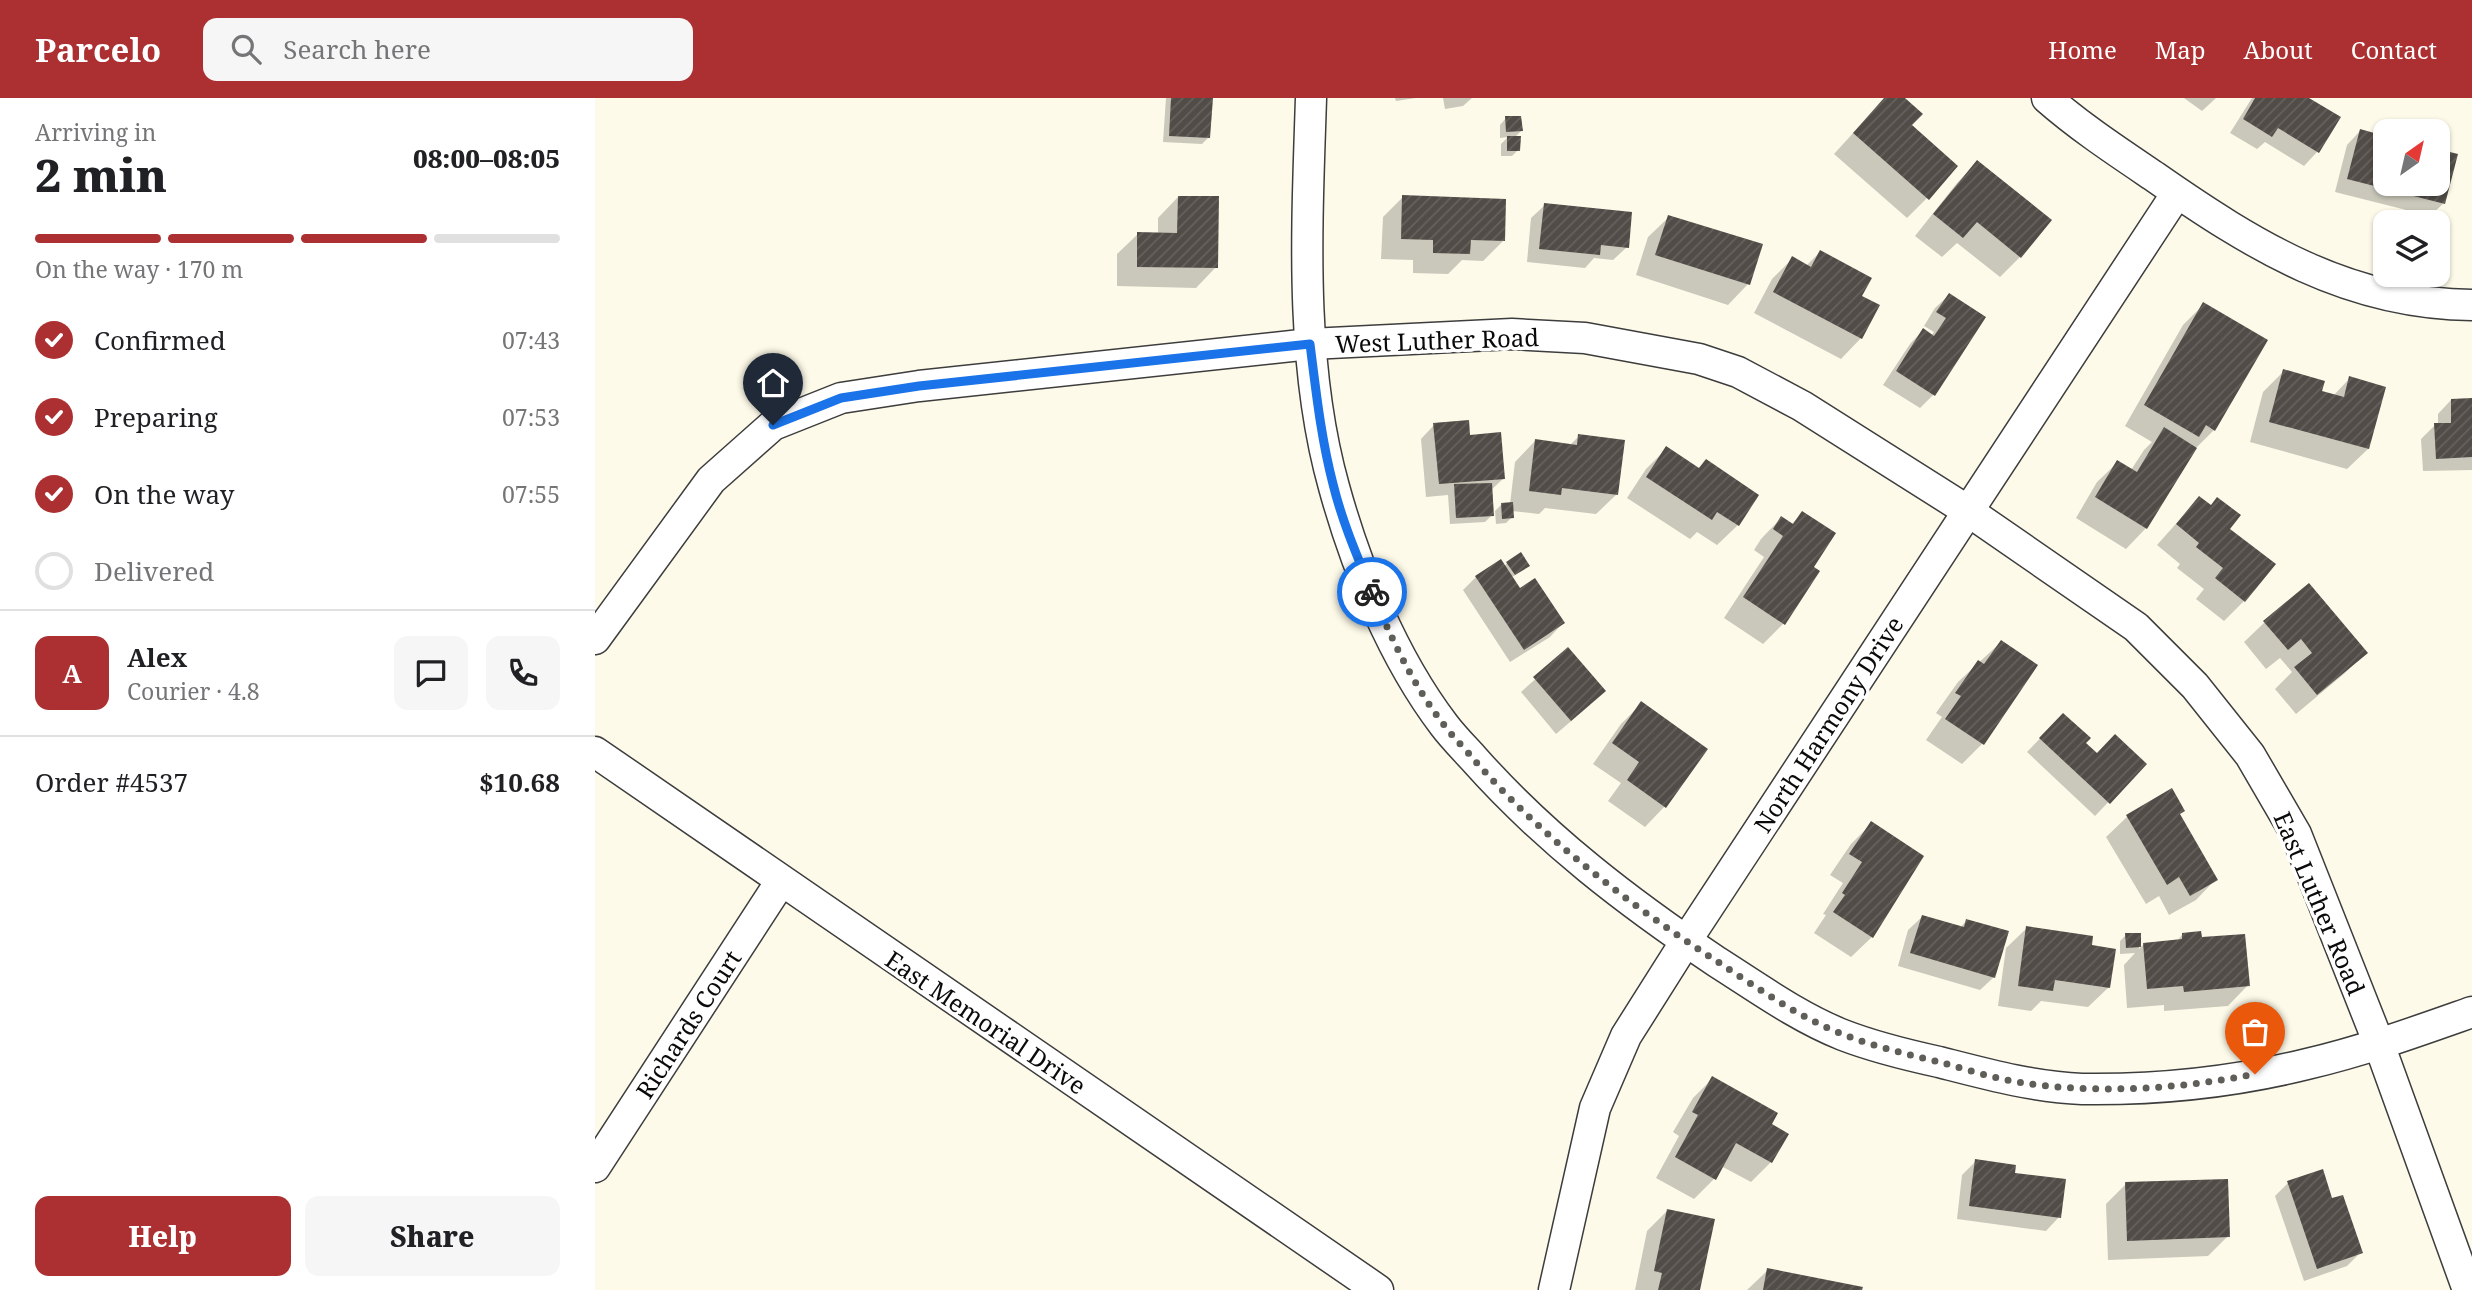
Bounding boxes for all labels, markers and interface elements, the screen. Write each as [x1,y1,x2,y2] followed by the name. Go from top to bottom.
[203,18,693,81] search box
[35,27,161,72] text: Parcelo
[227,30,265,68] icon: search
[283,31,431,67] text: Search here
[2048,33,2117,66] text: Home
[2155,33,2206,66] text: Map
[2244,33,2313,66] text: About
[2351,33,2437,66] text: Contact
[35,116,156,148] text: Arriving in
[2373,119,2450,196] north arrow
[2373,119,2450,287] map controls
[413,140,560,176] text: 08:00–08:05
[35,143,167,205] text: 2 min
[2373,210,2450,287] button: layers
[35,253,243,285] text: On the way · 170 m
[1334,320,1540,360] street label: West Luther Road
[35,321,73,359] icon: check
[94,322,226,358] text: Confirmed
[502,324,560,356] text: 07:43
[743,353,803,425] pin
[754,364,792,402] icon: home
[35,398,73,436] icon: check
[94,399,218,435] text: Preparing
[502,401,560,433] text: 07:53
[35,475,73,513] icon: check
[94,476,234,512] text: On the way
[502,478,560,510] text: 07:55
[94,553,214,589] text: Delivered
[1337,557,1407,627] courier
[1353,573,1391,611] icon: bike
[1746,609,1910,839] street label: North Harmony Drive
[394,636,468,710] button: chat
[486,636,560,710] button: phone
[127,639,187,675] text: Alex
[62,655,82,691] text: A
[127,675,260,707] text: Courier · 4.8
[35,764,188,800] text: Order #4537
[479,764,560,800] text: $10.68
[2267,806,2374,1000] street label: East Luther Road
[628,943,748,1105] street label: Richards Court
[879,943,1093,1101] street label: East Memorial Drive
[2225,1002,2285,1074] pin
[2236,1013,2274,1051] icon: bag
[35,1196,291,1276] button: Help
[305,1196,560,1276] button: Share

